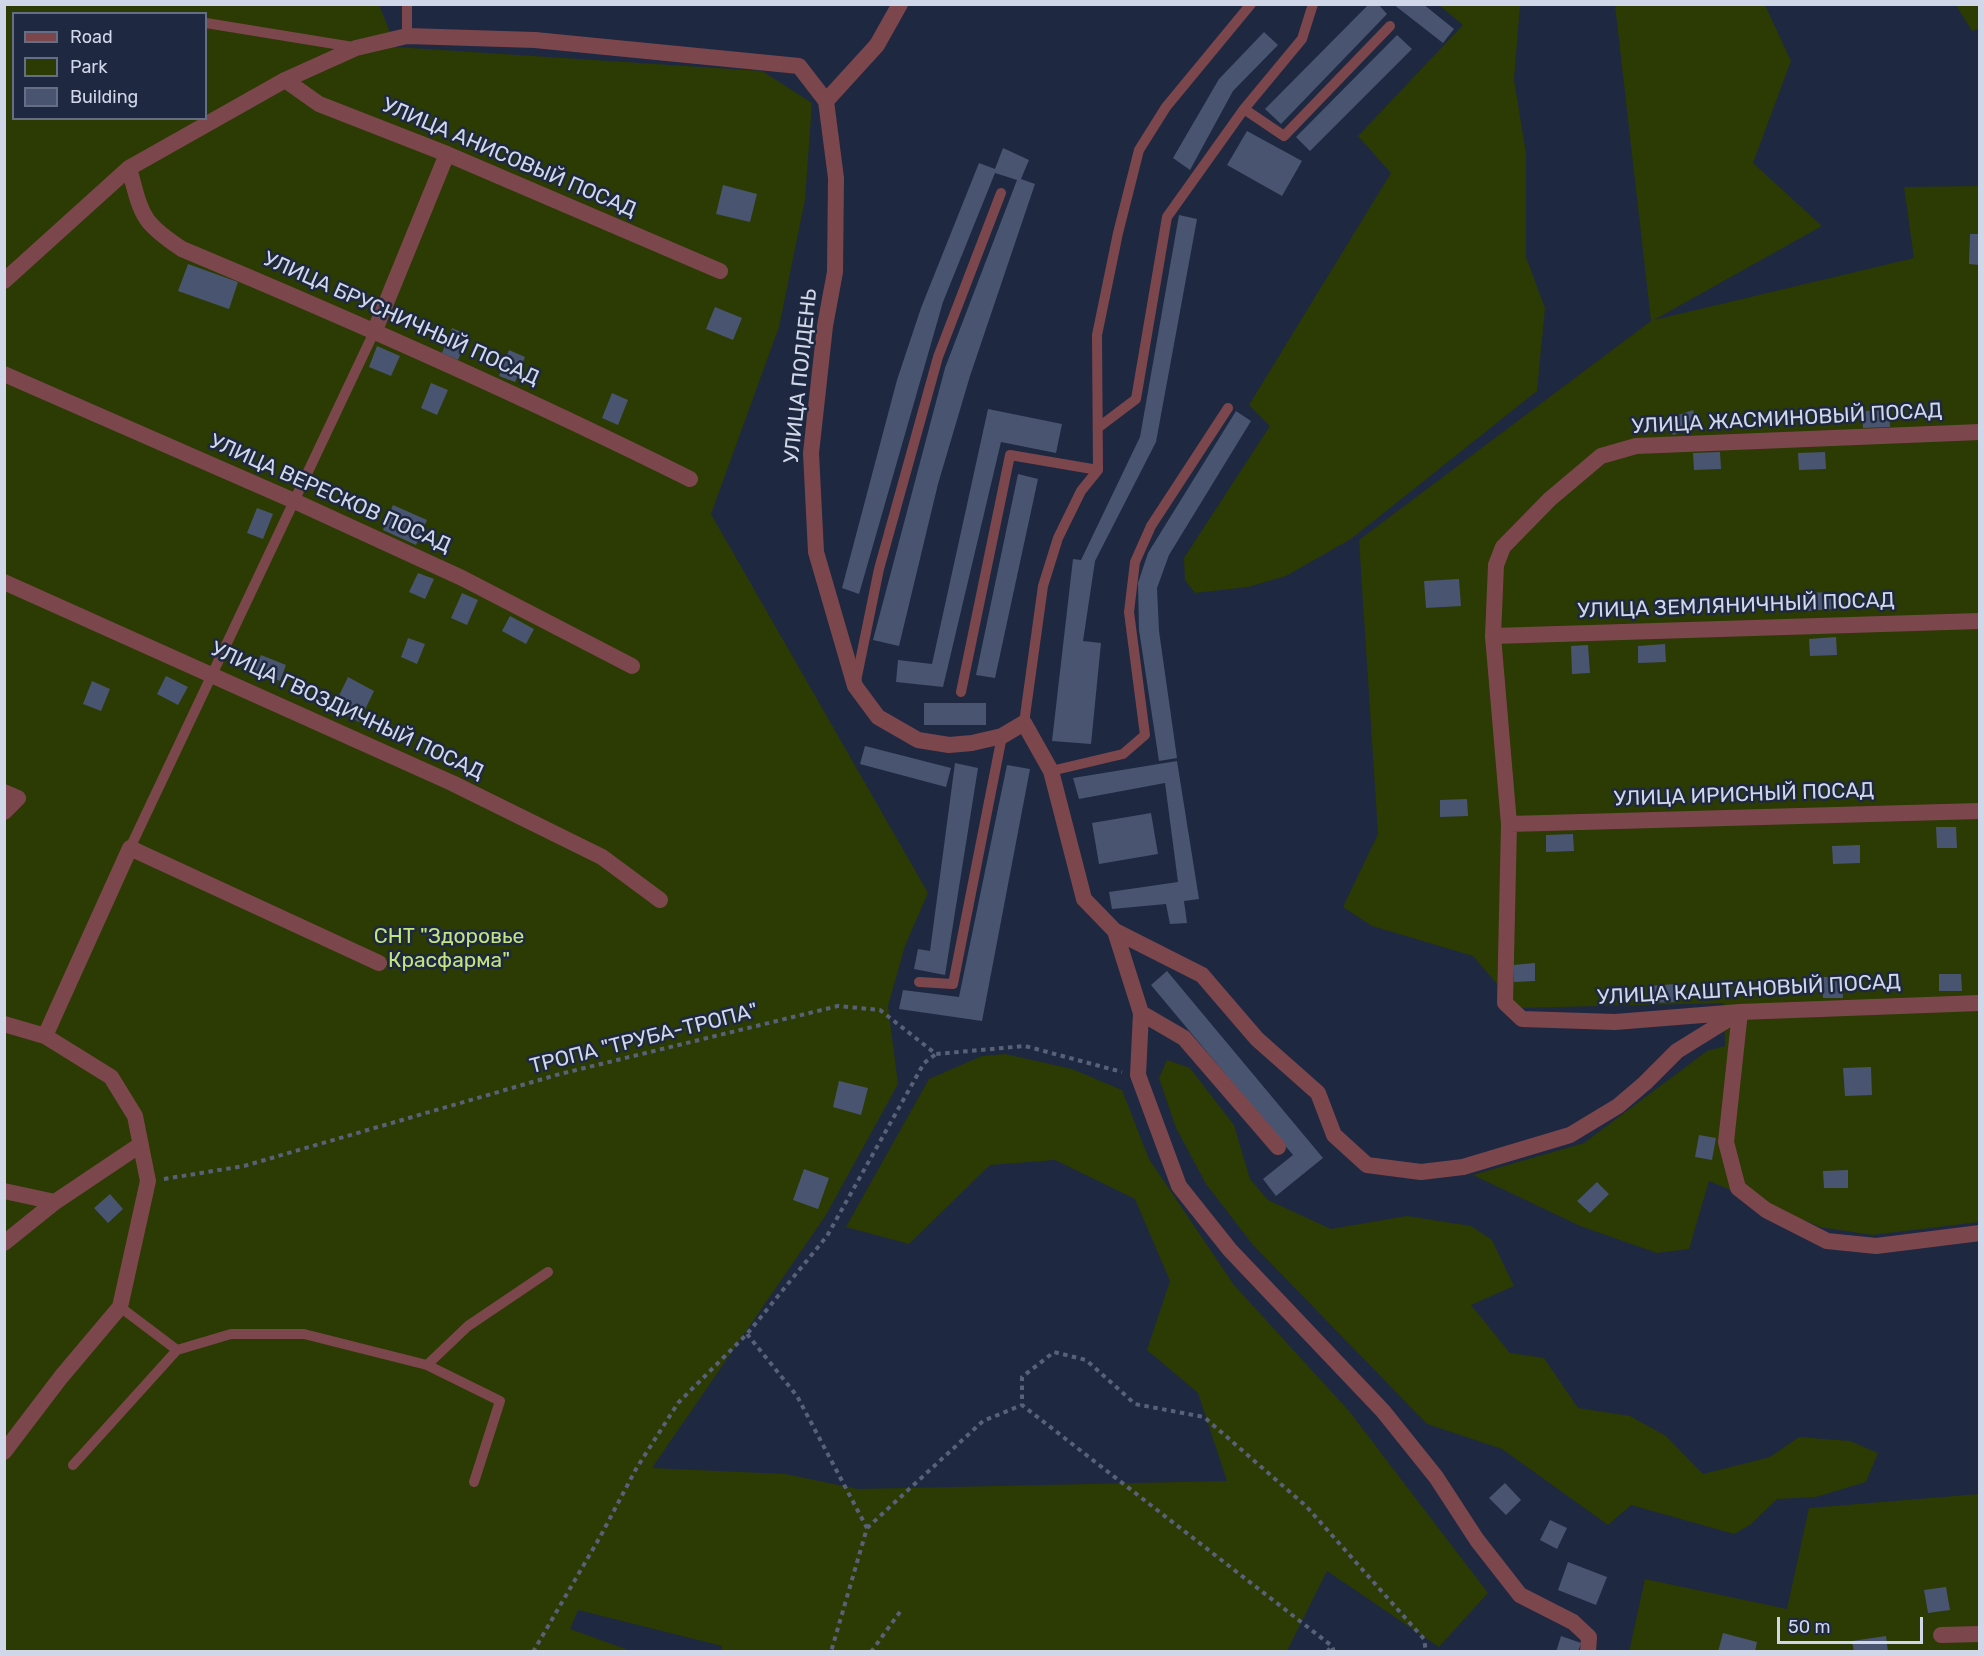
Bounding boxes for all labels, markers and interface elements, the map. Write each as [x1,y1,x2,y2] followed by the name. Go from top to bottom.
[12,12,207,120] legend
[70,26,113,48] text: Road
[70,56,107,78] text: Park
[70,86,138,108] text: Building
[378,93,640,223] street label: УЛИЦА АНИСОВЫЙ ПОСАД
[259,247,543,391] street label: УЛИЦА БРУСНИЧНЫЙ ПОСАД
[779,287,823,465] street label: УЛИЦА ПОЛДЕНЬ
[1631,398,1943,440] street label: УЛИЦА ЖАСМИНОВЫЙ ПОСАД
[205,429,455,559] street label: УЛИЦА ВЕРЕСКОВ ПОСАД
[1577,588,1895,624] street label: УЛИЦА ЗЕМЛЯНИЧНЫЙ ПОСАД
[206,637,488,785] street label: УЛИЦА ГВОЗДИЧНЫЙ ПОСАД
[1613,778,1875,812] street label: УЛИЦА ИРИСНЫЙ ПОСАД
[374,924,524,974] park label: СНТ "Здоровье Красфарма"
[1597,969,1901,1011] street label: УЛИЦА КАШТАНОВЫЙ ПОСАД
[527,998,761,1080] street label: ТРОПА "ТРУБА-ТРОПА"
[1780,1605,1926,1643] scale bar
[1788,1616,1831,1638] text: 50 m

